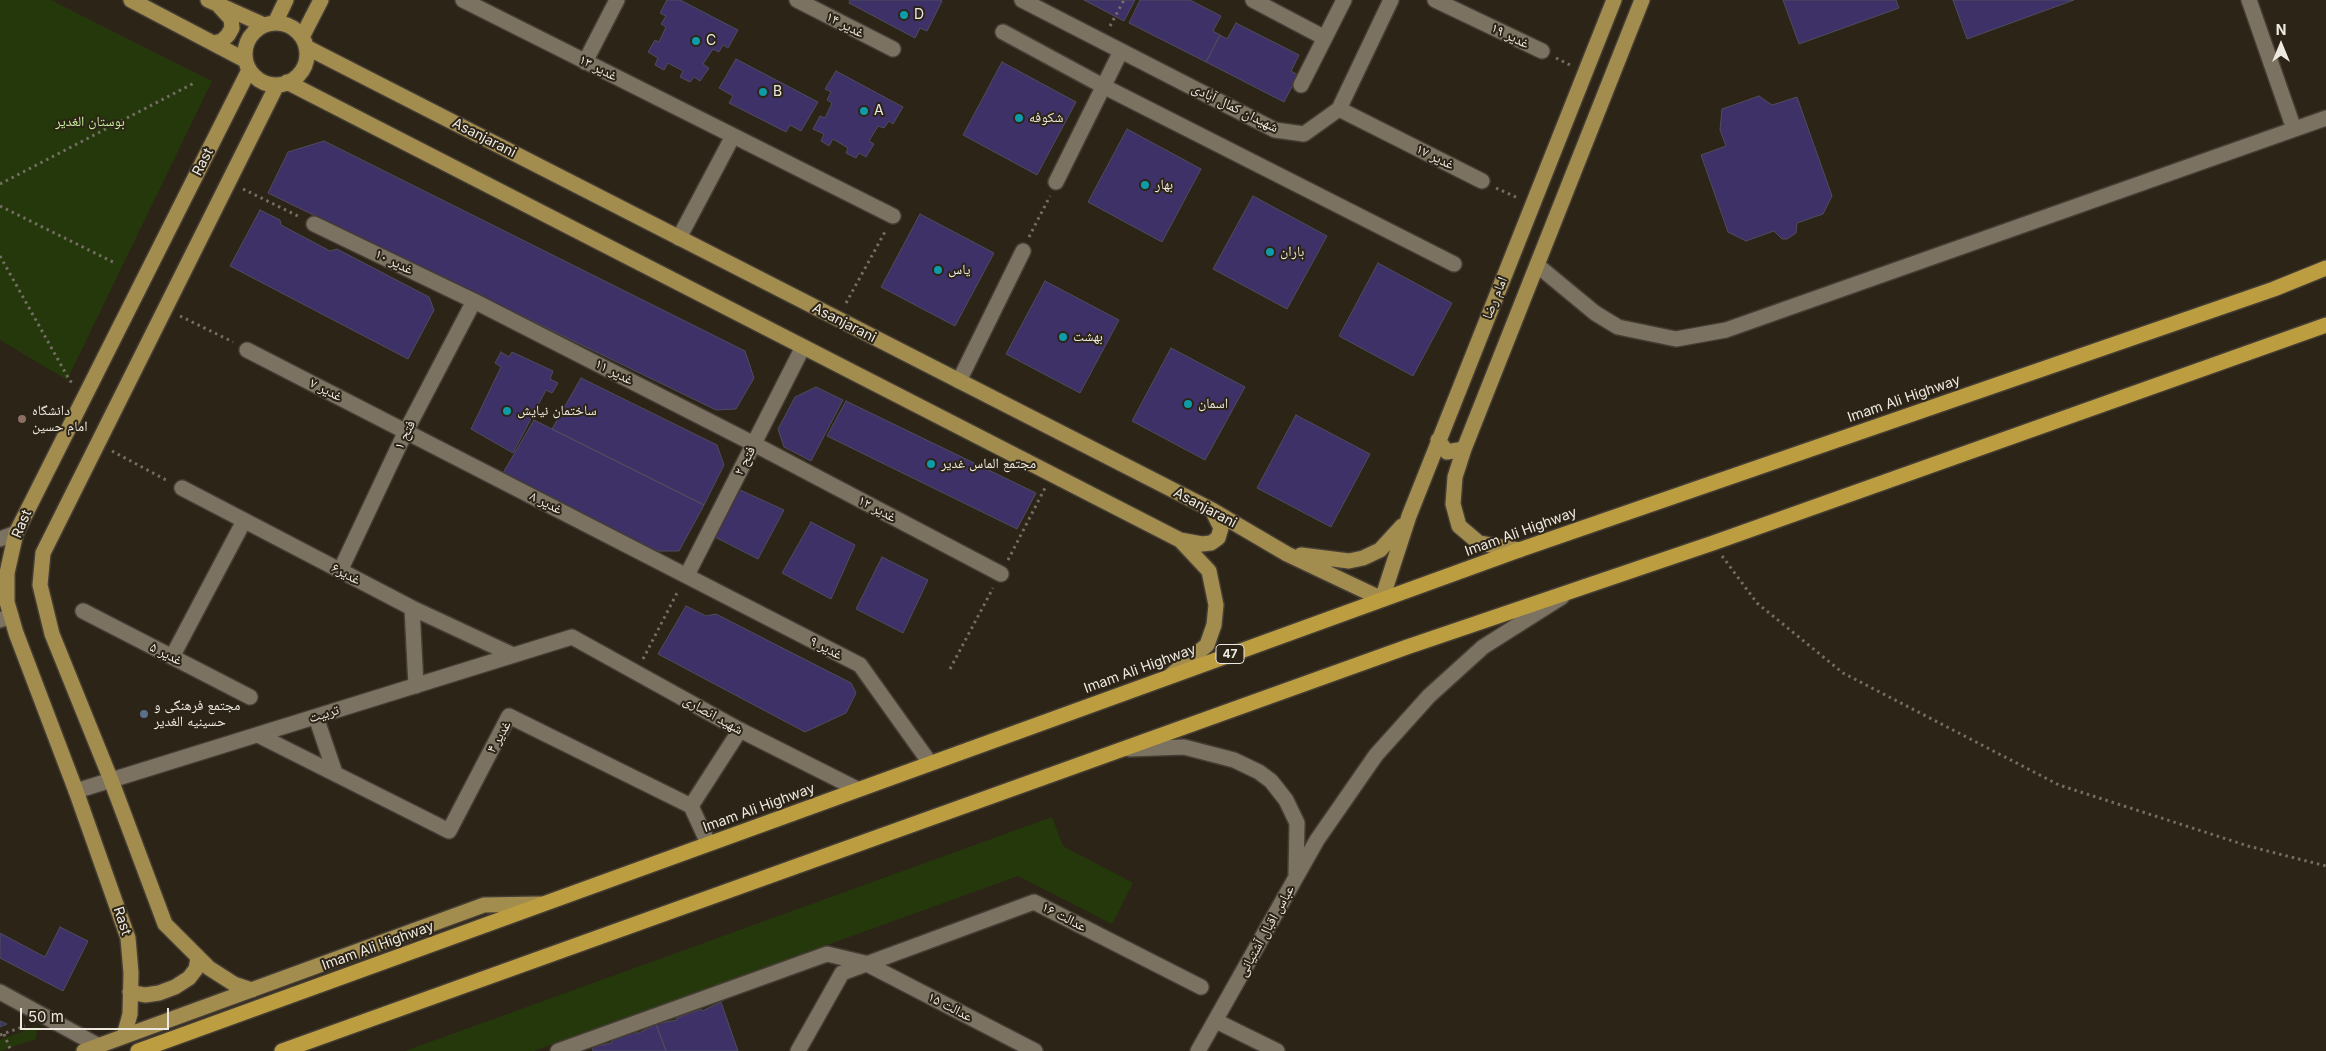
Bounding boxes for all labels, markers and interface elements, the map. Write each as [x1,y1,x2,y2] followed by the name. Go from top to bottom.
[914,7,924,23] place label: D
[823,8,867,42] street label: غدیر ۱۴
[898,9,910,21] marker: D
[1488,20,1532,52] street label: غدیر ۱۹
[2256,20,2306,70] north arrow
[2276,21,2286,38] text: N
[706,33,716,49] place label: C
[690,35,702,47] marker: C
[576,51,620,85] street label: غدیر ۱۳
[1189,80,1281,136] street label: شهیدان کمال آبادی
[773,84,782,100] place label: B
[757,86,769,98] marker: B
[874,103,884,119] place label: A
[858,105,870,117] marker: A
[1029,110,1063,126] place label: شکوفه
[1013,112,1025,124] marker: شکوفه
[55,114,125,130] park label: بوستان الغدیر
[449,115,519,161] street label: Asanjarani
[1413,141,1457,173] street label: غدیر ۱۷
[189,145,217,179] street label: Rast
[1155,177,1173,193] place label: بهار
[1139,179,1151,191] marker: بهار
[1280,244,1304,260] place label: باران
[372,246,416,278] street label: غدیر ۱۰
[1264,246,1276,258] marker: باران
[948,262,971,278] place label: یاس
[932,264,944,276] marker: یاس
[1479,274,1511,322] street label: امام رضا
[809,300,879,346] street label: Asanjarani
[1073,329,1103,345] place label: بهشت
[1057,331,1069,343] marker: بهشت
[592,355,636,389] street label: غدیر ۱۱
[1845,372,1963,426] street label: Imam Ali Highway
[307,375,345,405] street label: غدیر ۷
[1198,396,1228,412] place label: اسمان
[1182,398,1194,410] marker: اسمان
[32,403,87,436] place label: دانشگاه امام حسین
[517,403,597,419] place label: ساختمان نیایش
[501,405,513,417] marker: ساختمان نیایش
[16,413,28,425] marker: دانشگاه امام حسین
[391,418,419,452] street label: فتح ۱
[731,444,759,478] street label: فتح ۲
[941,456,1036,472] place label: مجتمع الماس غدیر
[925,458,937,470] marker: مجتمع الماس غدیر
[1170,484,1240,532] street label: Asanjarani
[527,488,565,518] street label: غدیر ۸
[855,492,899,526] street label: غدیر ۱۲
[1463,504,1579,560] street label: Imam Ali Highway
[9,507,35,541] street label: Rast
[329,559,363,589] street label: غدیر۶
[807,633,845,663] street label: غدیر ۹
[147,639,185,669] street label: غدیر ۵
[1082,641,1198,697] street label: Imam Ali Highway
[1216,644,1244,664] road number: 47
[680,692,746,738] street label: شهید انصاری
[154,698,240,730] place label: مجتمع فرهنگی و حسینیه الغدیر
[307,701,341,727] street label: تربیت
[138,708,150,720] marker: مجتمع فرهنگی و حسینیه الغدیر
[483,718,515,756] street label: غدیر ۴
[701,780,817,836] street label: Imam Ali Highway
[1234,883,1298,979] street label: عباس اقبال آشتیانی
[1039,899,1089,935] street label: عدالت ۱۶
[110,905,134,937] street label: Rast
[320,918,436,974] street label: Imam Ali Highway
[925,989,975,1025] street label: عدالت ۱۵
[22,998,171,1030] scale bar
[28,1007,64,1026] text: 50 m

